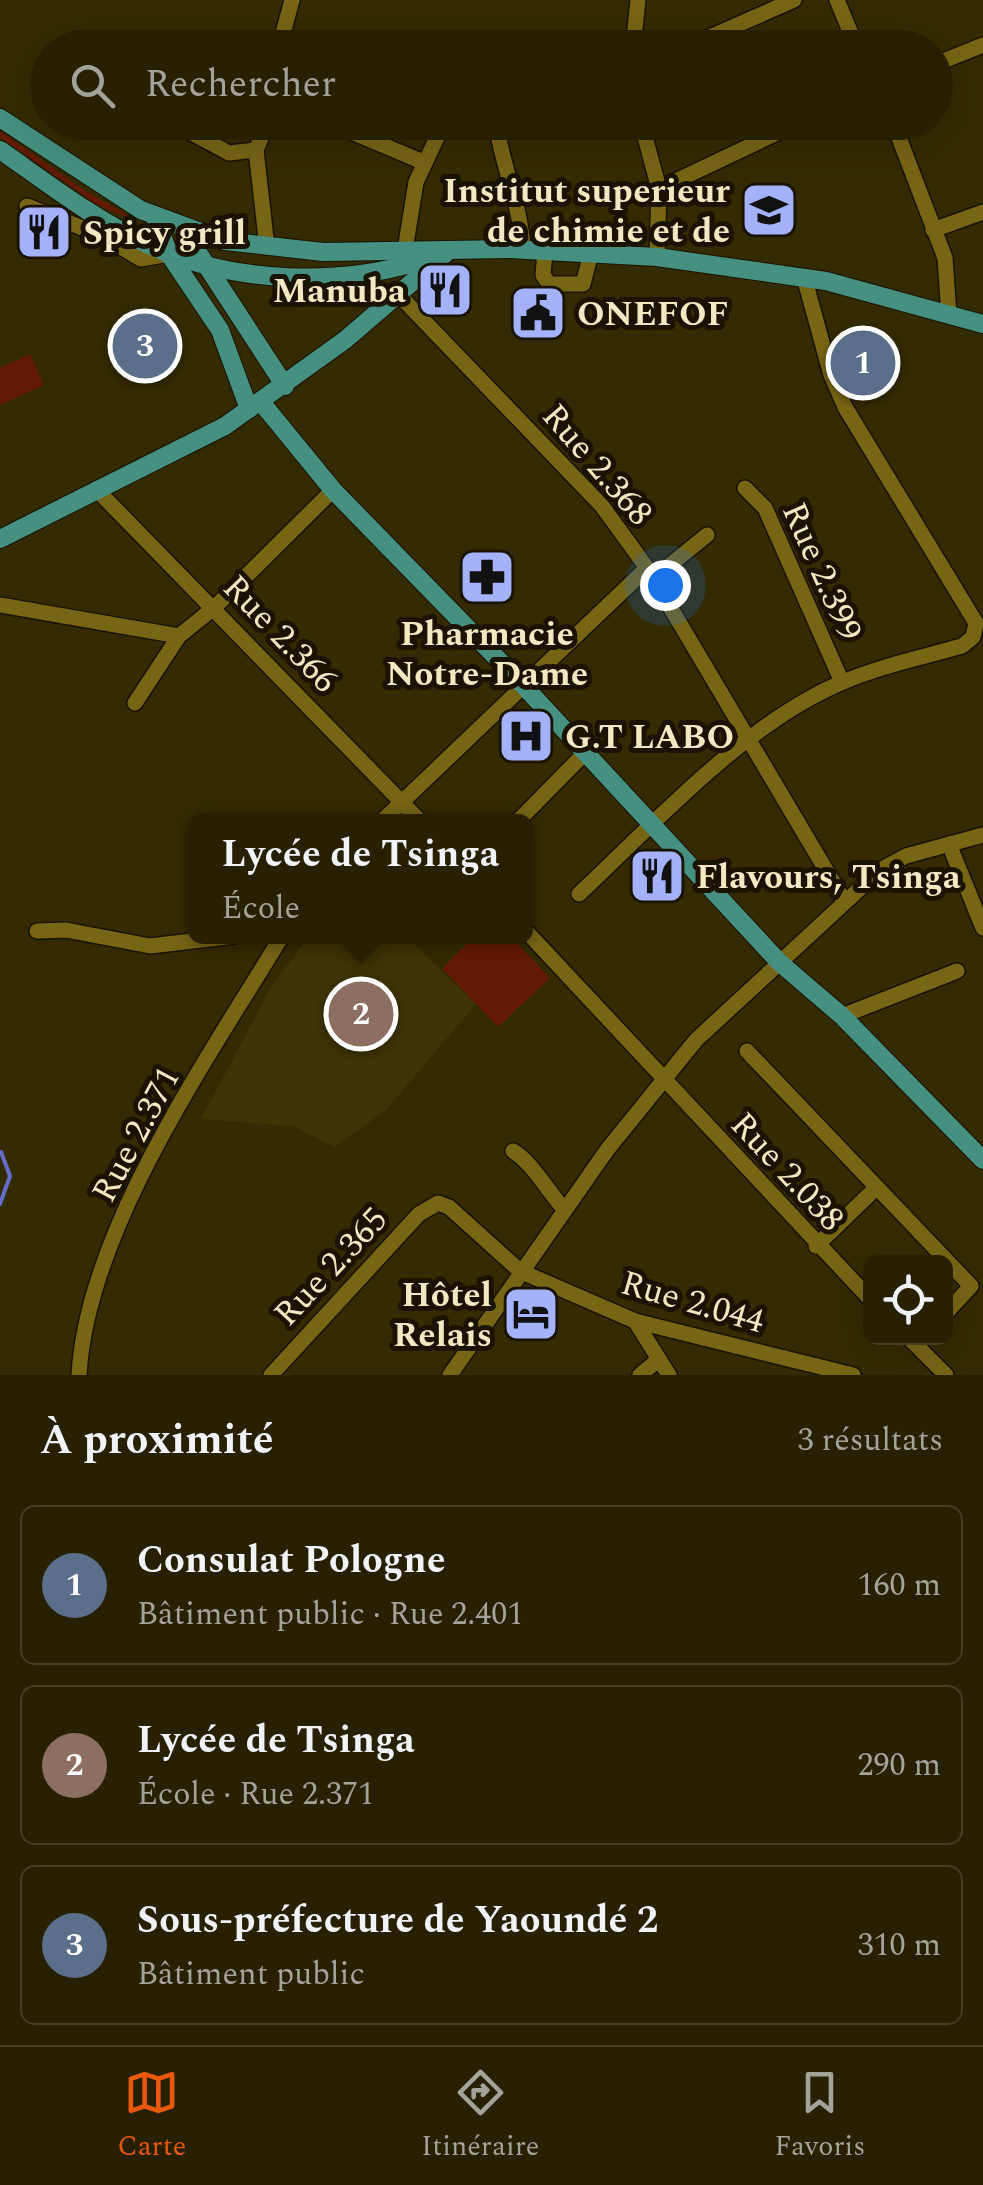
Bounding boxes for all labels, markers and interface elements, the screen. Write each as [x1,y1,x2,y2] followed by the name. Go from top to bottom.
[30,30,953,140] search box
[145,56,336,114] text: Rechercher
[65,58,120,113] icon: search
[443,165,730,258] place label: Institut superieur de chimie et de
[739,180,799,240] school or university icon: Institut superieur de chimie et de
[14,202,74,262] restaurant icon: Spicy grill
[83,207,246,260] place label: Spicy grill
[415,260,475,320] restaurant icon: Manuba
[272,265,406,318] place label: Manuba
[508,283,568,343] public building icon: ONEFOF
[577,288,729,341] place label: ONEFOF
[112,308,178,384] pin: 3
[830,326,896,400] pin: 1
[529,392,665,538] street label: Rue 2.368
[767,494,876,650] street label: Rue 2.399
[457,547,517,607] pharmacy icon: Pharmacie Notre-Dame
[640,560,691,611] your location
[210,563,350,705] street label: Rue 2.366
[386,608,588,701] place label: Pharmacie Notre-Dame
[496,706,556,766] hospital icon: G.T LABO
[565,711,734,764] place label: G.T LABO
[188,814,533,944] popup
[222,826,499,884] text: Lycée de Tsinga
[627,846,687,906] restaurant icon: Flavours, Tsinga
[696,851,961,904] place label: Flavours, Tsinga
[222,884,300,933] text: École
[328,976,394,1052] pin: 2
[78,1057,194,1212] street label: Rue 2.371
[717,1100,856,1244] street label: Rue 2.038
[262,1195,401,1339] street label: Rue 2.365
[863,1255,953,1345] map controls
[863,1255,953,1345] button: locate
[615,1257,771,1348] street label: Rue 2.044
[393,1269,492,1362] place label: Hôtel Relais
[501,1284,561,1344] hotel icon: Hôtel Relais
[40,1409,273,1472] text: À proximité
[797,1416,943,1465] text: 3 résultats
[137,1532,446,1590] text: Consulat Pologne
[66,1561,83,1610] text: 1
[857,1561,941,1610] text: 160 m
[137,1590,523,1639] text: Bâtiment public · Rue 2.401
[137,1712,415,1770] text: Lycée de Tsinga
[66,1741,83,1790] text: 2
[857,1741,941,1790] text: 290 m
[137,1770,374,1819] text: École · Rue 2.371
[137,1892,658,1950] text: Sous-préfecture de Yaoundé 2
[66,1921,83,1970] text: 3
[857,1921,941,1970] text: 310 m
[137,1950,365,1999] text: Bâtiment public
[118,2065,186,2168] tab: Carte
[421,2065,539,2168] tab: Itinéraire
[775,2065,865,2168] tab: Favoris

